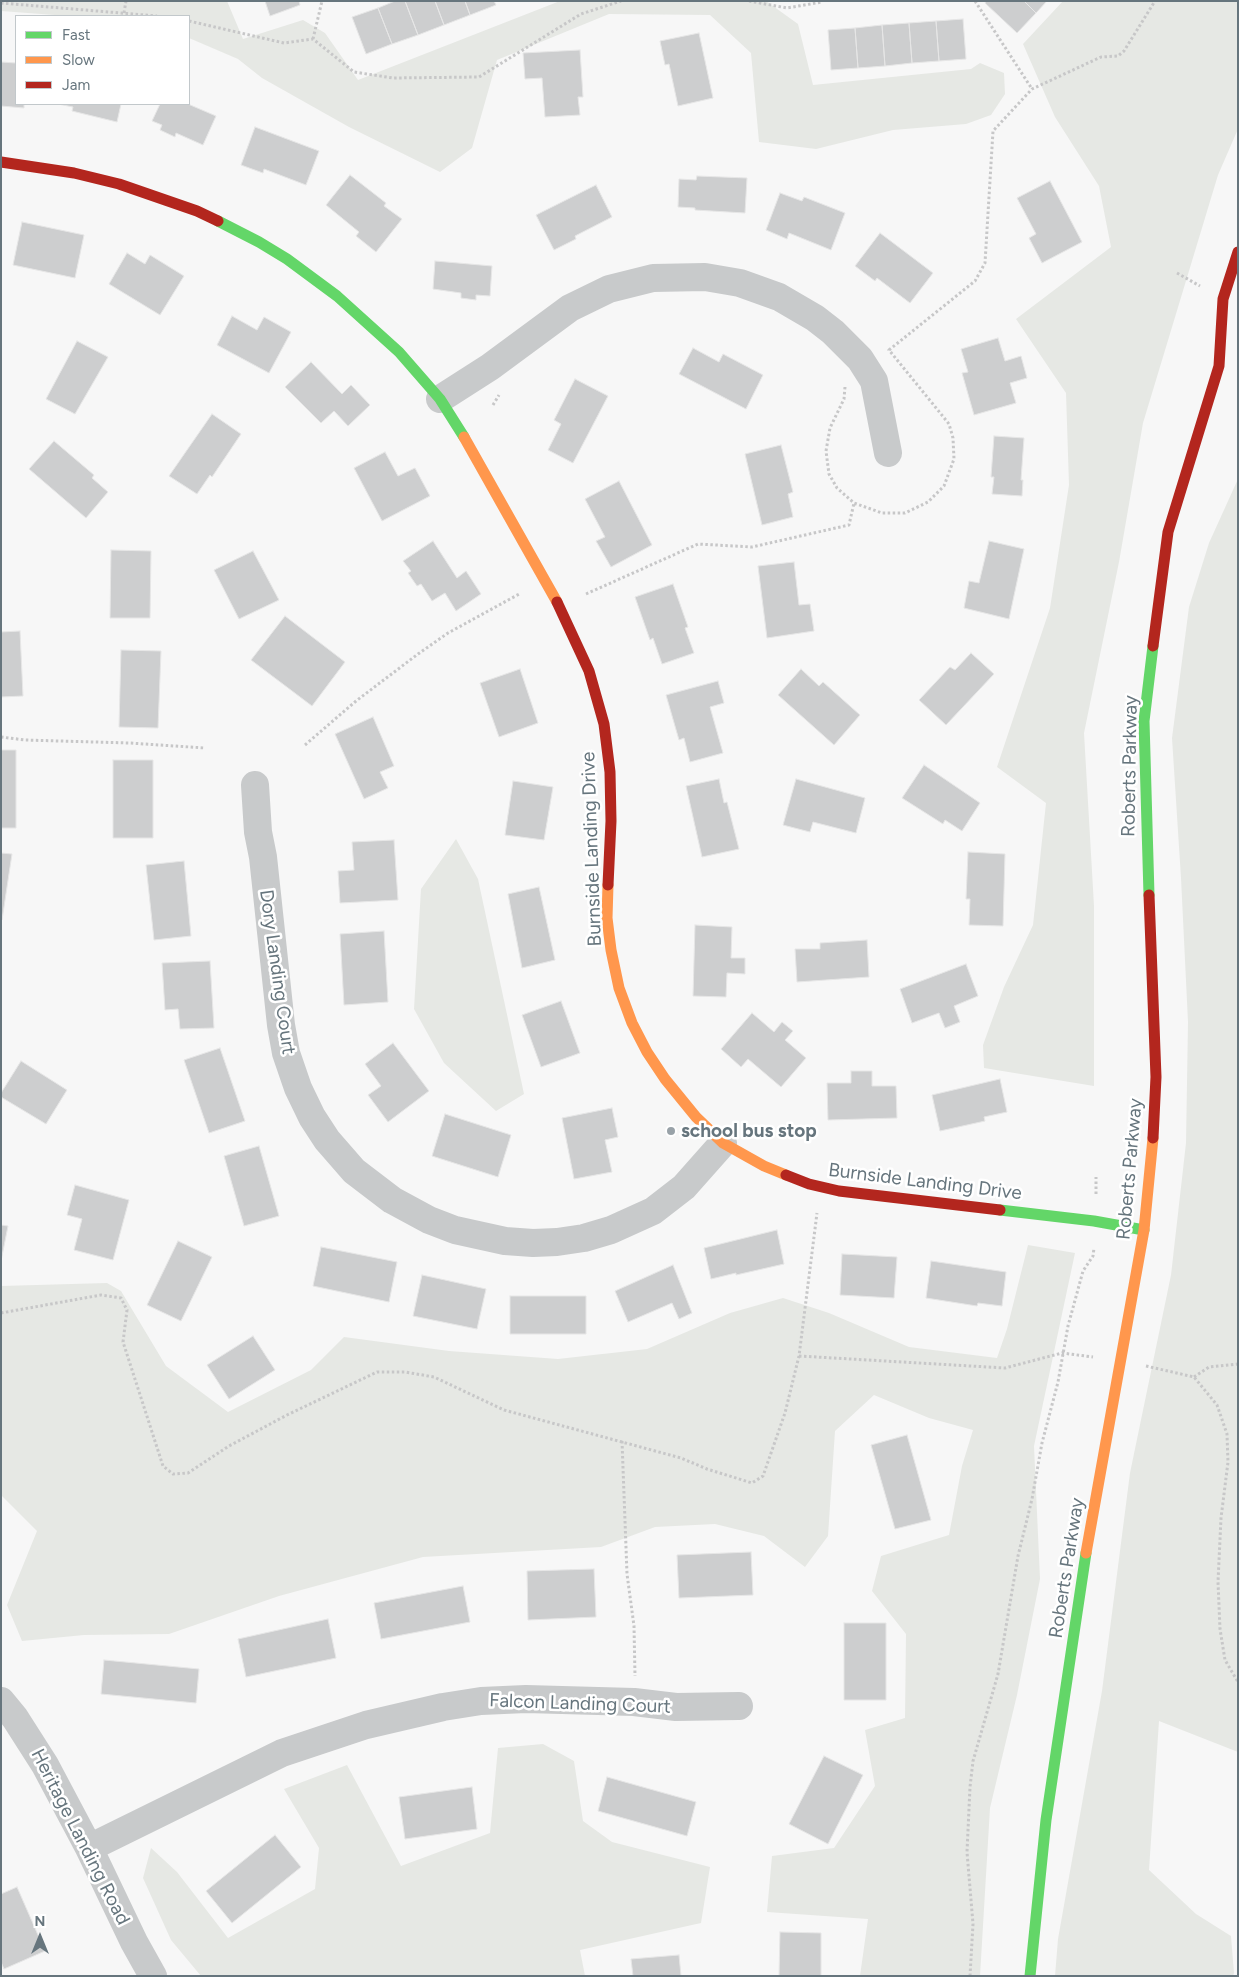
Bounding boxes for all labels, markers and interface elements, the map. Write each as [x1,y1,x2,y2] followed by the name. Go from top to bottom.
[15,15,190,105] legend
[62,26,90,44] text: Fast
[62,51,95,69] text: Slow
[62,76,90,94] text: Jam
[1117,695,1143,837] street label: Roberts Parkway
[577,751,607,947] street label: Burnside Landing Drive
[254,888,300,1056] street label: Dory Landing Court
[1112,1097,1148,1241] street label: Roberts Parkway
[681,1120,817,1142] place label: school bus stop
[665,1125,677,1137] marker: school bus stop
[827,1159,1023,1205] street label: Burnside Landing Drive
[1045,1496,1089,1640] street label: Roberts Parkway
[489,1689,671,1719] street label: Falcon Landing Court
[26,1745,134,1929] street label: Heritage Landing Road
[15,1912,65,1962] north arrow
[35,1913,45,1930] text: N

